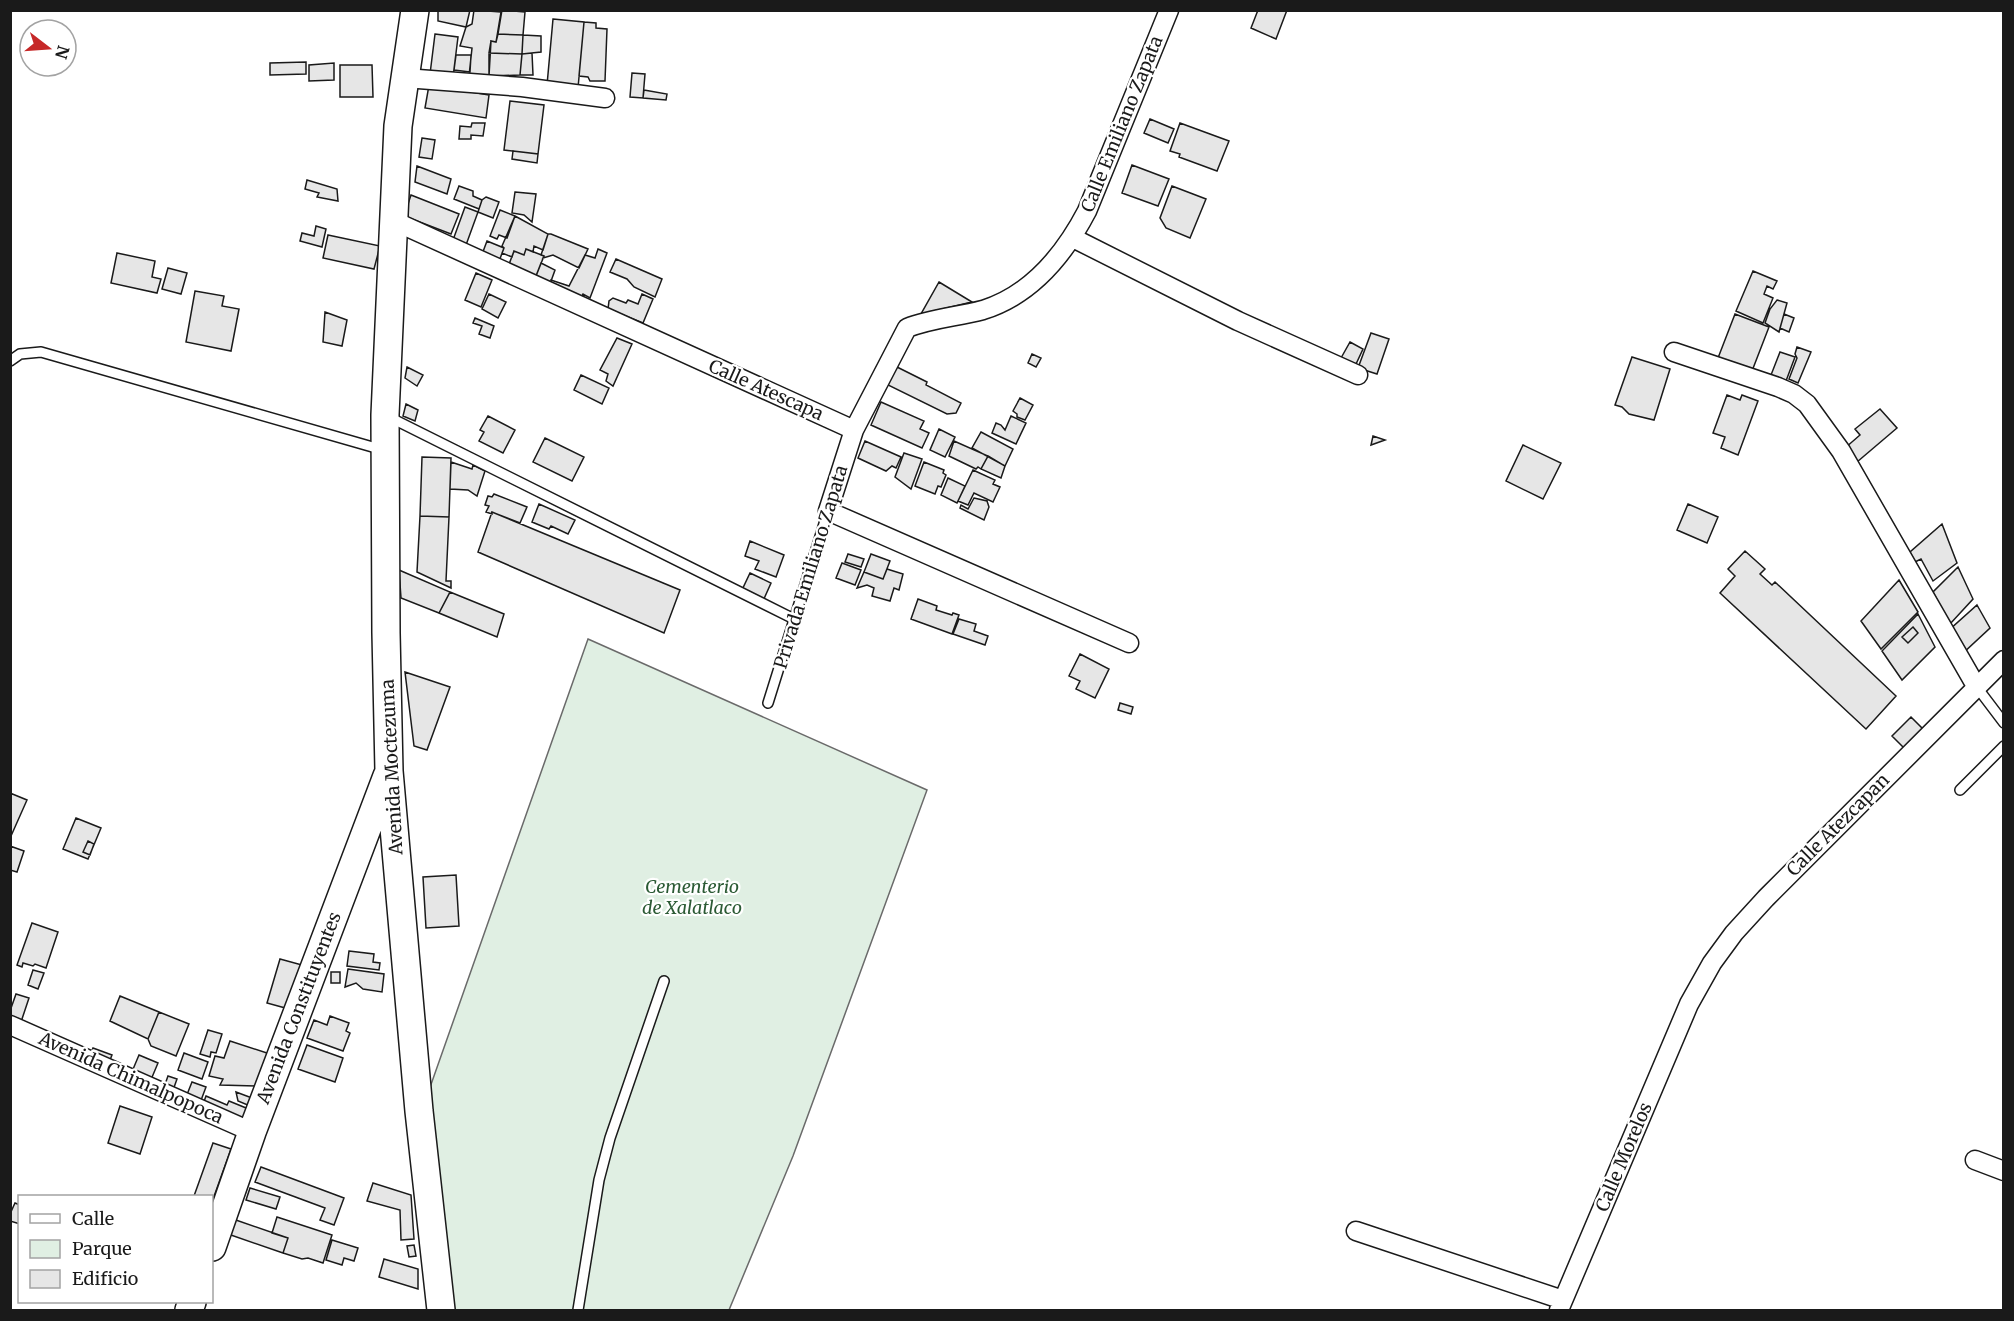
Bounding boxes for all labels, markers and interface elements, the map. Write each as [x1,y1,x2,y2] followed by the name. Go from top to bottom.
[18,18,78,78] north arrow
[1076,32,1168,215] street label: Calle Emiliano Zapata
[51,43,74,62] text: N
[705,354,828,425] street label: Calle Atescapa
[769,462,853,671] street label: Privada Emiliano Zapata
[375,678,408,857] street label: Avenida Moctezuma
[1781,768,1894,881] street label: Calle Atezcapan
[642,875,742,919] park label: Cementerio de Xalatlaco
[251,909,346,1108] street label: Avenida Constituyentes
[35,1026,227,1129] street label: Avenida Chimalpopoca
[1590,1099,1657,1215] street label: Calle Morelos
[18,1195,213,1303] legend
[72,1207,114,1230] text: Calle
[72,1237,132,1260] text: Parque
[72,1267,138,1290] text: Edificio

